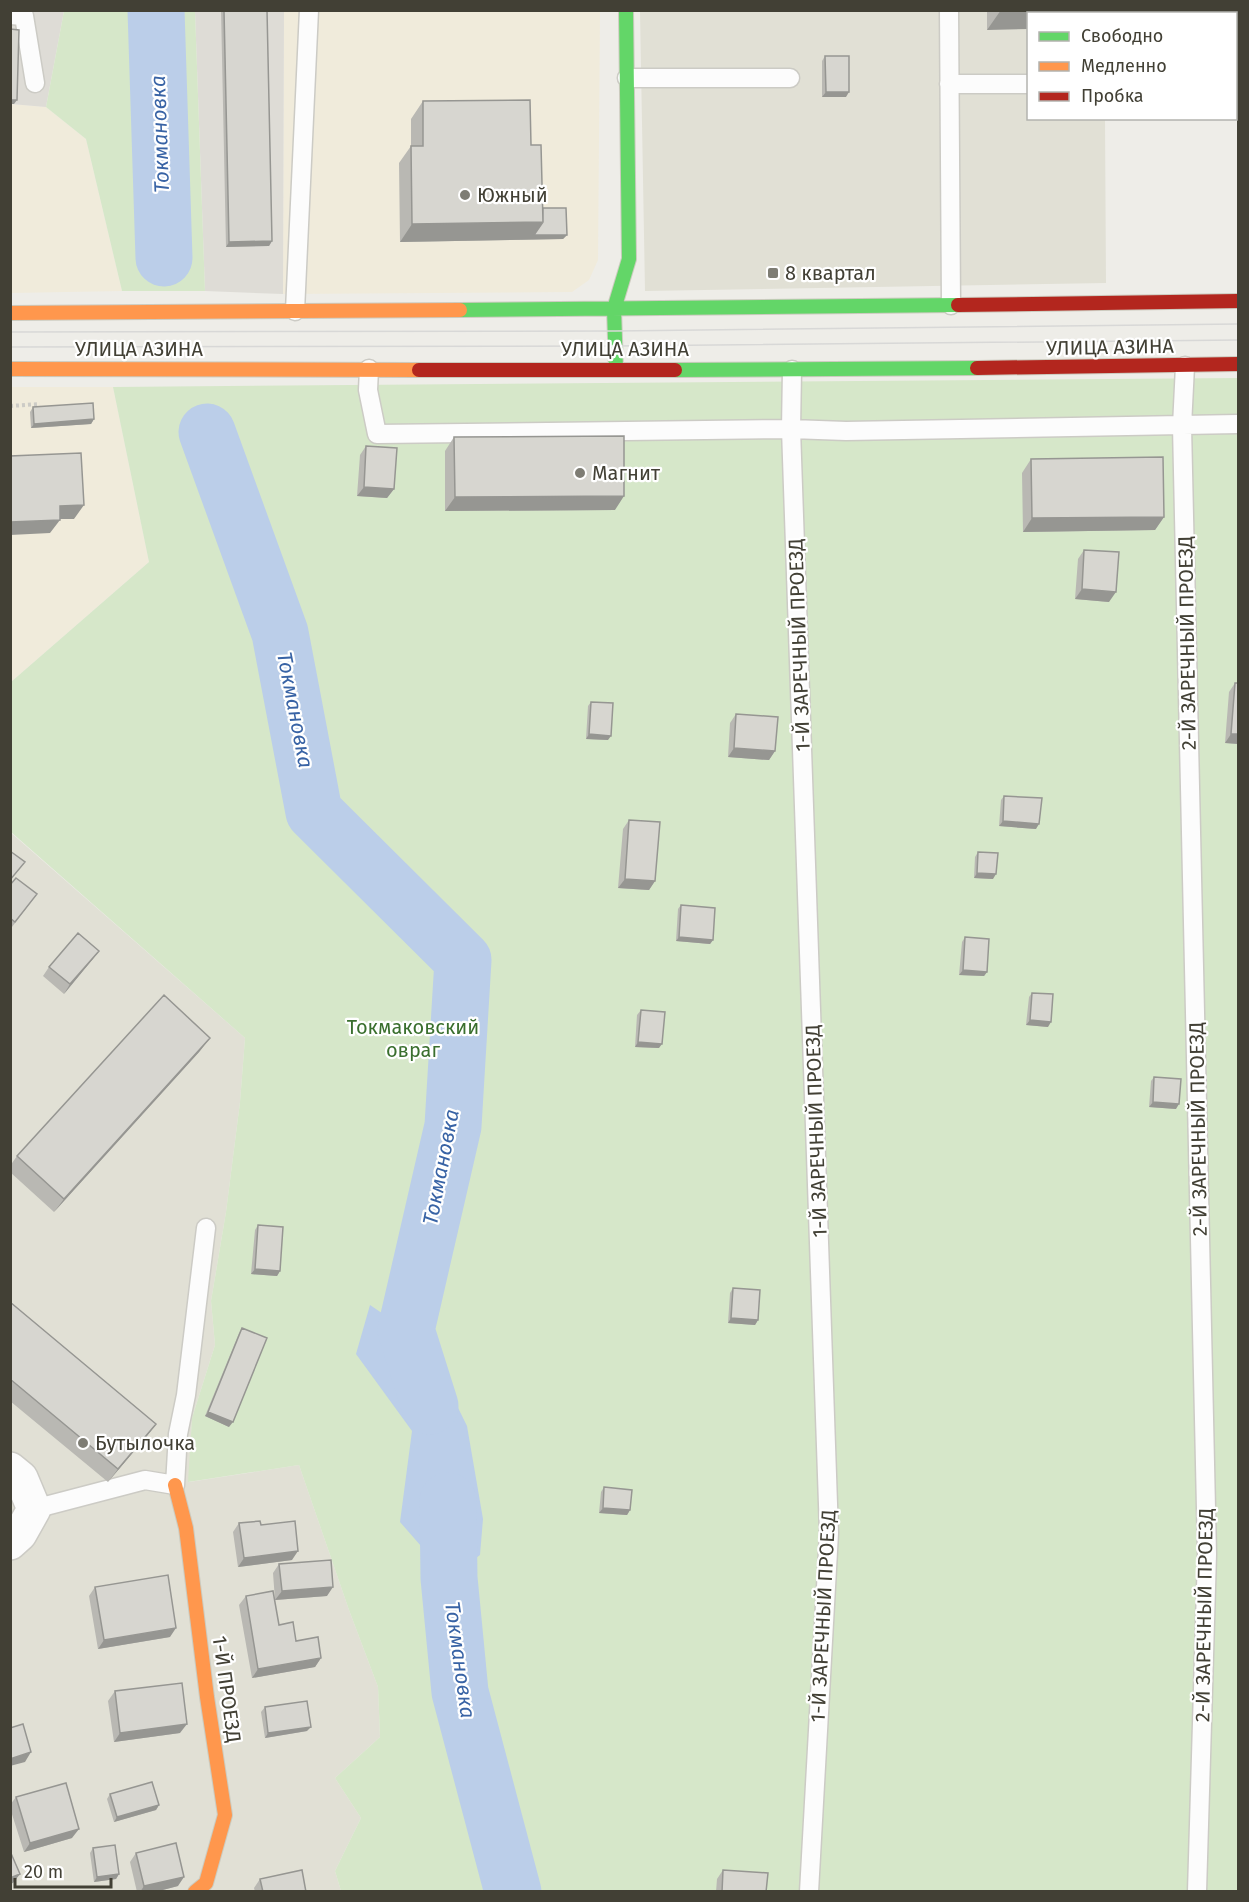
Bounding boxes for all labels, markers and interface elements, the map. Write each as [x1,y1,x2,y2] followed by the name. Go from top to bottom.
[1027,12,1237,120] legend
[1081,25,1163,47] text: Свободно
[1081,55,1167,77] text: Медленно
[145,75,175,193] water label: Токмановка
[1081,85,1144,107] text: Пробка
[477,183,548,207] place label: Южный
[458,188,472,202] marker: Южный
[785,261,876,285] place label: 8 квартал
[766,266,780,280] marker: 8 квартал
[1046,334,1175,360] street label: УЛИЦА АЗИНА
[75,337,203,361] street label: УЛИЦА АЗИНА
[561,337,689,361] street label: УЛИЦА АЗИНА
[592,461,661,485] place label: Магнит
[573,466,587,480] marker: Магнит
[1173,536,1201,750] street label: 2-Й ЗАРЕЧНЫЙ ПРОЕЗД
[783,538,815,752] street label: 1-Й ЗАРЕЧНЫЙ ПРОЕЗД
[271,650,319,770] water label: Токмановка
[347,1015,479,1062] park label: Токмаковский овраг
[1184,1022,1212,1236] street label: 2-Й ЗАРЕЧНЫЙ ПРОЕЗД
[800,1024,832,1238] street label: 1-Й ЗАРЕЧНЫЙ ПРОЕЗД
[417,1107,465,1227] water label: Токмановка
[95,1431,195,1455] place label: Бутылочка
[76,1436,90,1450] marker: Бутылочка
[1190,1508,1218,1722] street label: 2-Й ЗАРЕЧНЫЙ ПРОЕЗД
[805,1509,841,1723] street label: 1-Й ЗАРЕЧНЫЙ ПРОЕЗД
[439,1600,481,1720] water label: Токмановка
[208,1634,246,1744] street label: 1-Й ПРОЕЗД
[15,1851,111,1889] scale bar
[24,1861,63,1883] text: 20 m

